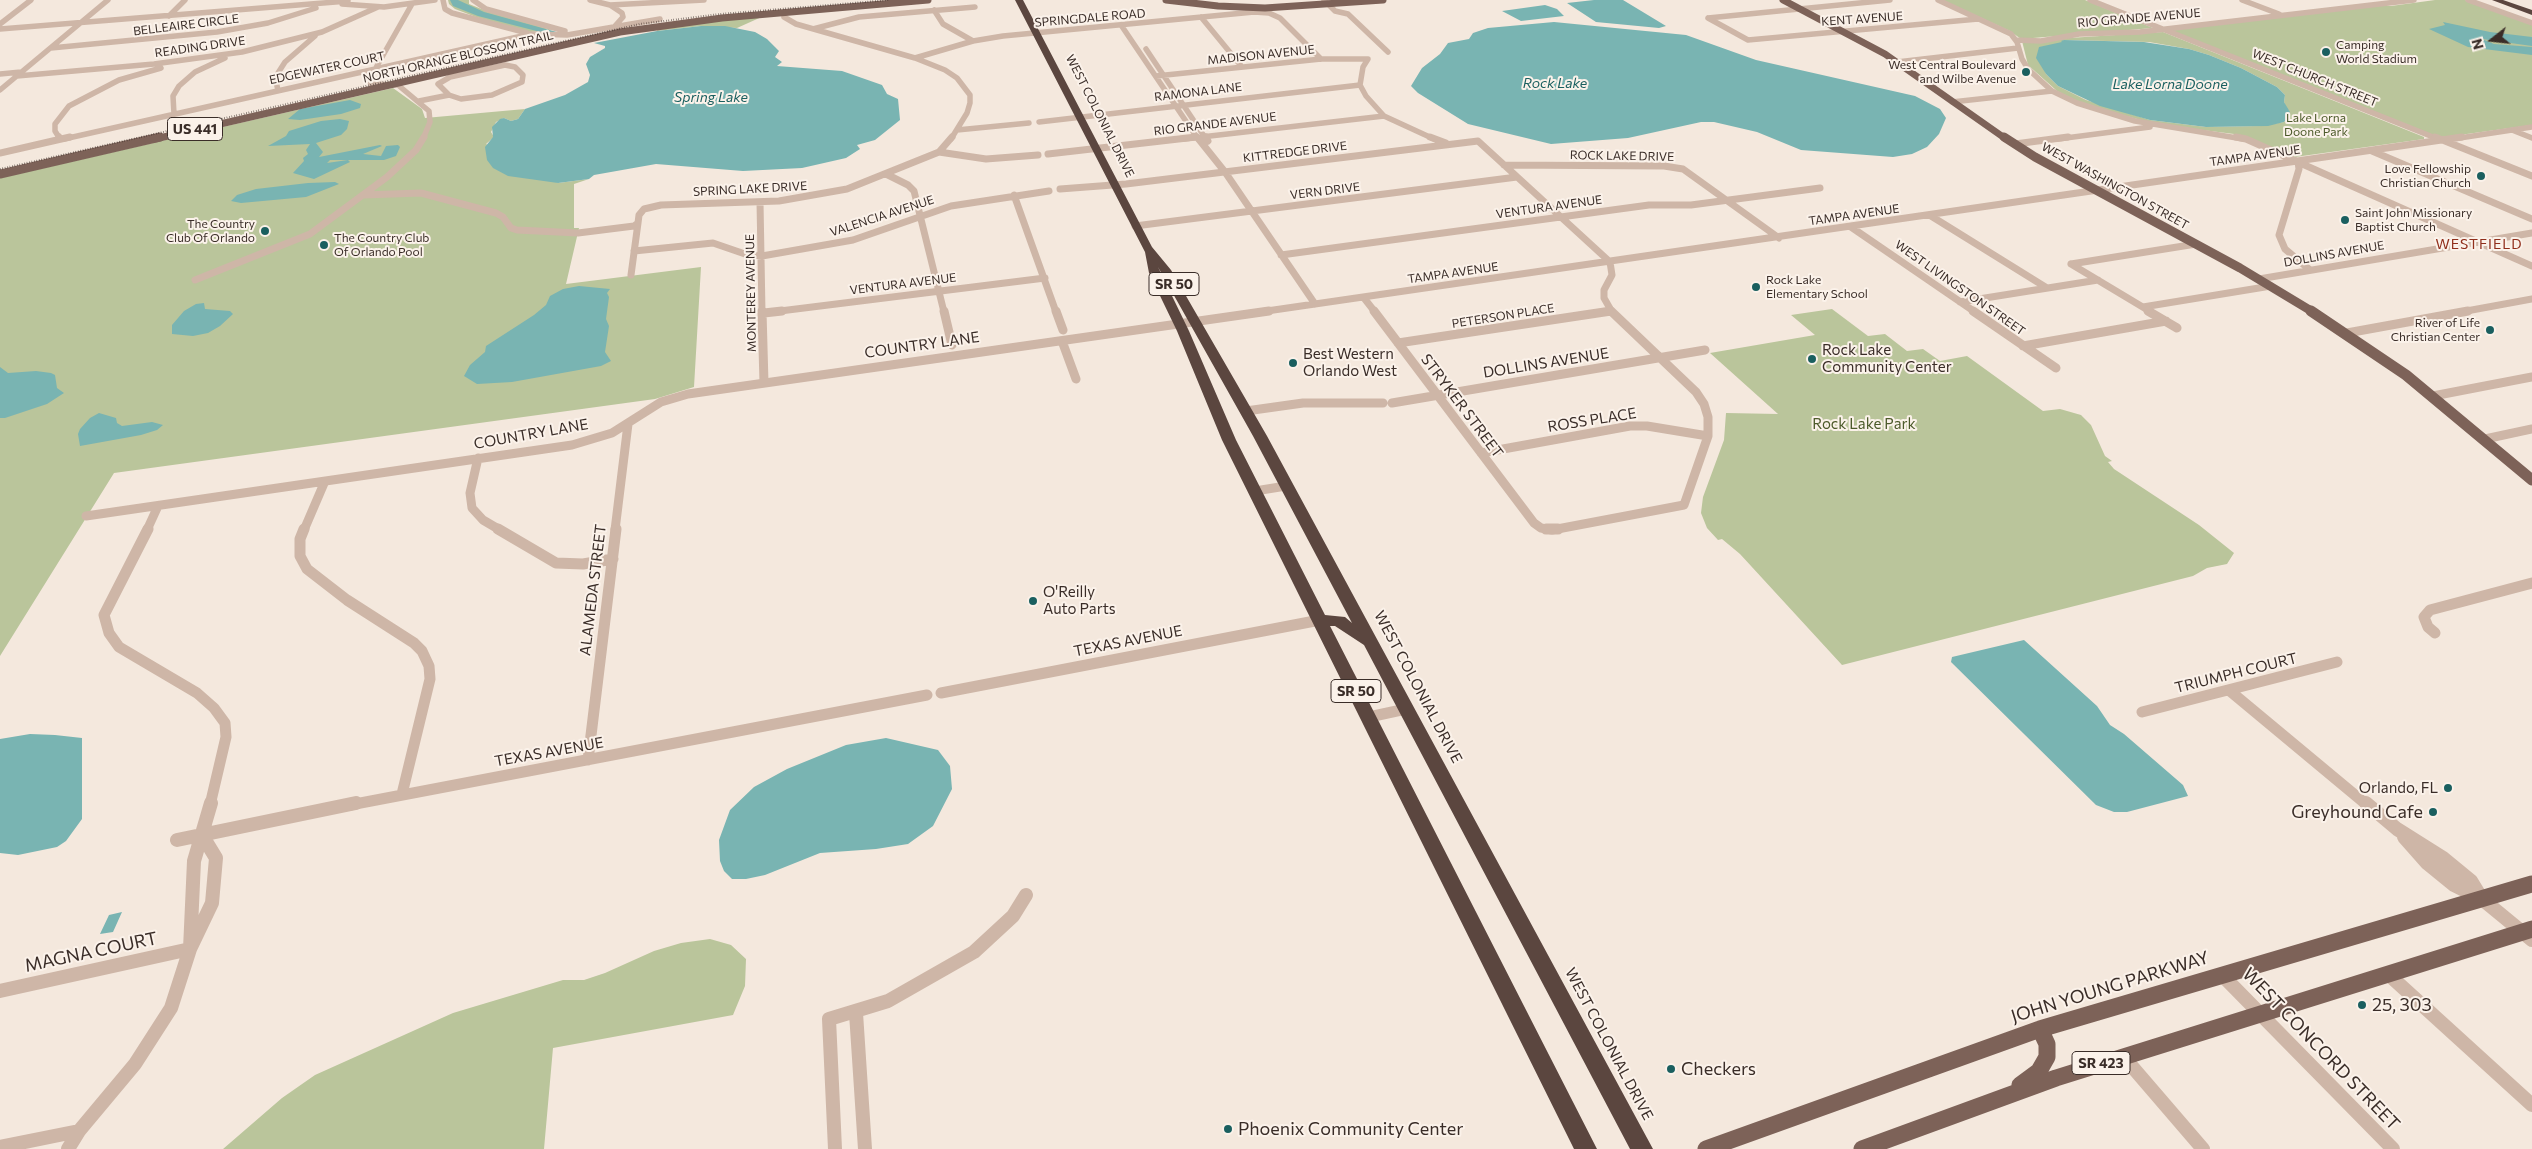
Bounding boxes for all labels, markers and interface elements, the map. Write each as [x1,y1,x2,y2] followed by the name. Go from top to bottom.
[2077,5,2201,31] street label: RIO GRANDE AVENUE
[1034,6,1146,30] street label: SPRINGDALE ROAD
[1821,9,1903,29] street label: KENT AVENUE
[132,11,240,39] street label: BELLEAIRE CIRCLE
[2467,15,2517,65] north arrow
[361,28,555,86] street label: NORTH ORANGE BLOSSOM TRAIL
[154,34,246,60] street label: READING DRIVE
[2467,37,2487,52] text: N
[2336,38,2417,66] place label: Camping World Stadium
[1207,42,1315,68] street label: MADISON AVENUE
[2250,46,2380,110] street label: WEST CHURCH STREET
[2320,46,2332,58] marker: Camping World Stadium
[268,49,386,87] street label: EDGEWATER COURT
[1063,52,1137,180] street label: WEST COLONIAL DRIVE
[1888,58,2016,86] place label: West Central Boulevard and Wilbe Avenue
[2020,66,2032,78] marker: West Central Boulevard and Wilbe Avenue
[1523,75,1587,91] water label: Rock Lake
[2112,76,2228,92] water label: Lake Lorna Doone
[1153,79,1243,105] street label: RAMONA LANE
[674,89,748,105] water label: Spring Lake
[1153,109,1277,139] street label: RIO GRANDE AVENUE
[2284,111,2348,139] park label: Lake Lorna Doone Park
[168,118,222,140] road number: US 441
[1242,138,1348,166] street label: KITTREDGE DRIVE
[2039,139,2191,233] street label: WEST WASHINGTON STREET
[2209,142,2301,170] street label: TAMPA AVENUE
[1570,148,1674,164] street label: ROCK LAKE DRIVE
[2380,162,2471,190] place label: Love Fellowship Christian Church
[2475,170,2487,182] marker: Love Fellowship Christian Church
[693,179,807,199] street label: SPRING LAKE DRIVE
[1289,180,1361,202] street label: VERN DRIVE
[828,192,936,240] street label: VALENCIA AVENUE
[1495,192,1603,222] street label: VENTURA AVENUE
[1808,201,1900,229] street label: TAMPA AVENUE
[2355,206,2472,234] place label: Saint John Missionary Baptist Church
[2339,214,2351,226] marker: Saint John Missionary Baptist Church
[166,217,255,245] place label: The Country Club Of Orlando
[259,225,271,237] marker: The Country Club Of Orlando
[334,231,429,259] place label: The Country Club Of Orlando Pool
[743,234,759,352] street label: MONTEREY AVENUE
[2434,236,2524,252] district label: WESTFIELD
[1892,237,2028,339] street label: WEST LIVINGSTON STREET
[2283,238,2385,270] street label: DOLLINS AVENUE
[318,239,330,251] marker: The Country Club Of Orlando Pool
[1407,259,1499,287] street label: TAMPA AVENUE
[849,270,957,298] street label: VENTURA AVENUE
[1149,272,1199,296] road number: SR 50
[1766,273,1868,301] place label: Rock Lake Elementary School
[1750,281,1762,293] marker: Rock Lake Elementary School
[1451,301,1555,331] street label: PETERSON PLACE
[2391,316,2480,344] place label: River of Life Christian Center
[2484,324,2496,336] marker: River of Life Christian Center
[863,328,981,362] street label: COUNTRY LANE
[1822,341,1952,376] place label: Rock Lake Community Center
[1482,344,1610,382] street label: DOLLINS AVENUE
[1303,345,1397,380] place label: Best Western Orlando West
[1417,351,1507,461] street label: STRYKER STREET
[1806,353,1818,365] marker: Rock Lake Community Center
[1287,357,1299,369] marker: Best Western Orlando West
[1546,404,1638,436] street label: ROSS PLACE
[472,415,590,453] street label: COUNTRY LANE
[1812,415,1916,433] park label: Rock Lake Park
[576,523,610,657] street label: ALAMEDA STREET
[1043,583,1116,618] place label: O'Reilly Auto Parts
[1027,595,1039,607] marker: O'Reilly Auto Parts
[1370,608,1466,766] street label: WEST COLONIAL DRIVE
[1072,622,1184,660] street label: TEXAS AVENUE
[2173,649,2299,697] street label: TRIUMPH COURT
[1331,679,1381,702] road number: SR 50
[493,734,605,770] street label: TEXAS AVENUE
[2359,779,2438,797] place label: Orlando, FL
[2442,782,2454,794] marker: Orlando, FL
[2291,801,2423,823] place label: Greyhound Cafe
[2427,806,2439,818] marker: Greyhound Cafe
[23,927,159,977] street label: MAGNA COURT
[2008,947,2212,1027] street label: JOHN YOUNG PARKWAY
[2238,963,2404,1135] street label: WEST CONCORD STREET
[1561,965,1657,1123] street label: WEST COLONIAL DRIVE
[2372,994,2432,1016] place label: 25, 303
[2356,999,2368,1011] marker: 25, 303
[2072,1052,2130,1074] road number: SR 423
[1681,1058,1756,1080] place label: Checkers
[1665,1063,1677,1075] marker: Checkers
[1238,1118,1464,1140] place label: Phoenix Community Center
[1222,1123,1234,1135] marker: Phoenix Community Center

